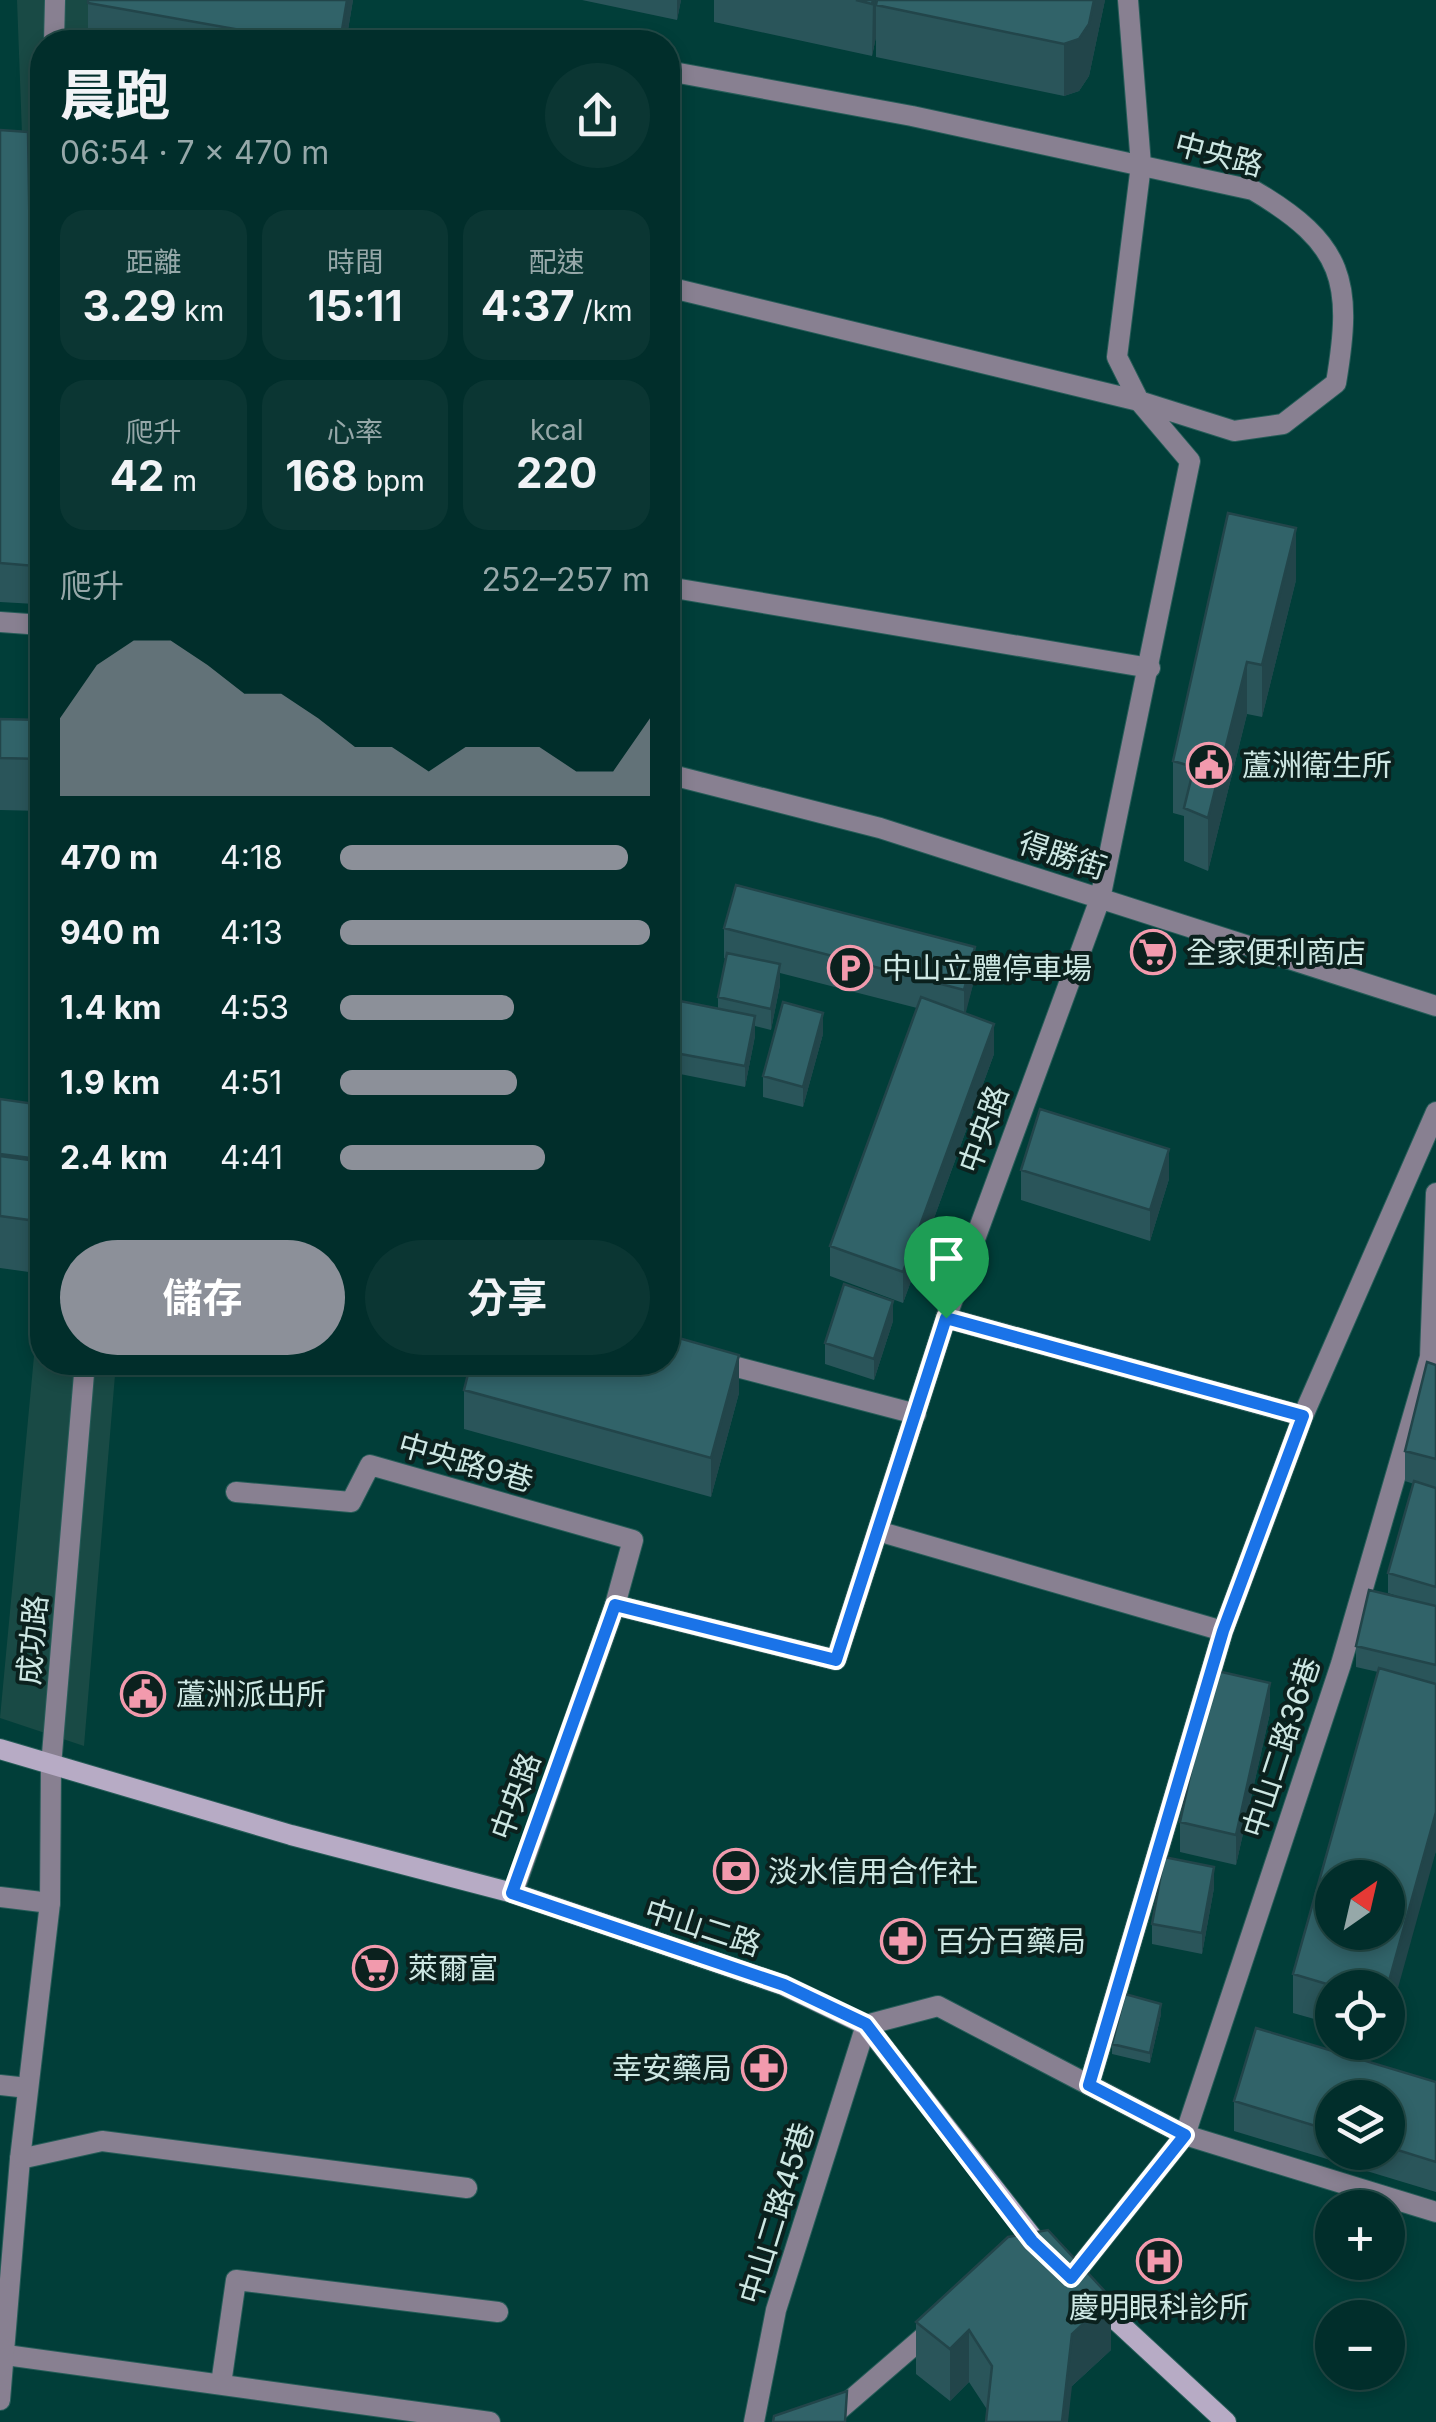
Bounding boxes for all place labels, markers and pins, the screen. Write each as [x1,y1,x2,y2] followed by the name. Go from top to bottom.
[1186,742,1232,788] public building icon: 蘆洲衛生所
[1242,747,1392,783] place label: 蘆洲衛生所
[1130,929,1176,975] supermarket icon: 全家便利商店
[1186,934,1366,970] place label: 全家便利商店
[827,945,873,991] parking icon: 中山立體停車場
[882,950,1092,986] place label: 中山立體停車場
[904,1216,989,1319] pin
[120,1671,166,1717] public building icon: 蘆洲派出所
[176,1676,326,1712] place label: 蘆洲派出所
[713,1848,759,1894] bank icon: 淡水信用合作社
[768,1853,978,1889] place label: 淡水信用合作社
[880,1918,926,1964] pharmacy icon: 百分百藥局
[936,1923,1086,1959] place label: 百分百藥局
[352,1945,398,1991] supermarket icon: 萊爾富
[408,1950,498,1986] place label: 萊爾富
[741,2045,787,2091] pharmacy icon: 幸安藥局
[612,2050,732,2086] place label: 幸安藥局
[1136,2238,1182,2284] hospital icon: 慶明眼科診所
[1069,2289,1249,2325] place label: 慶明眼科診所

